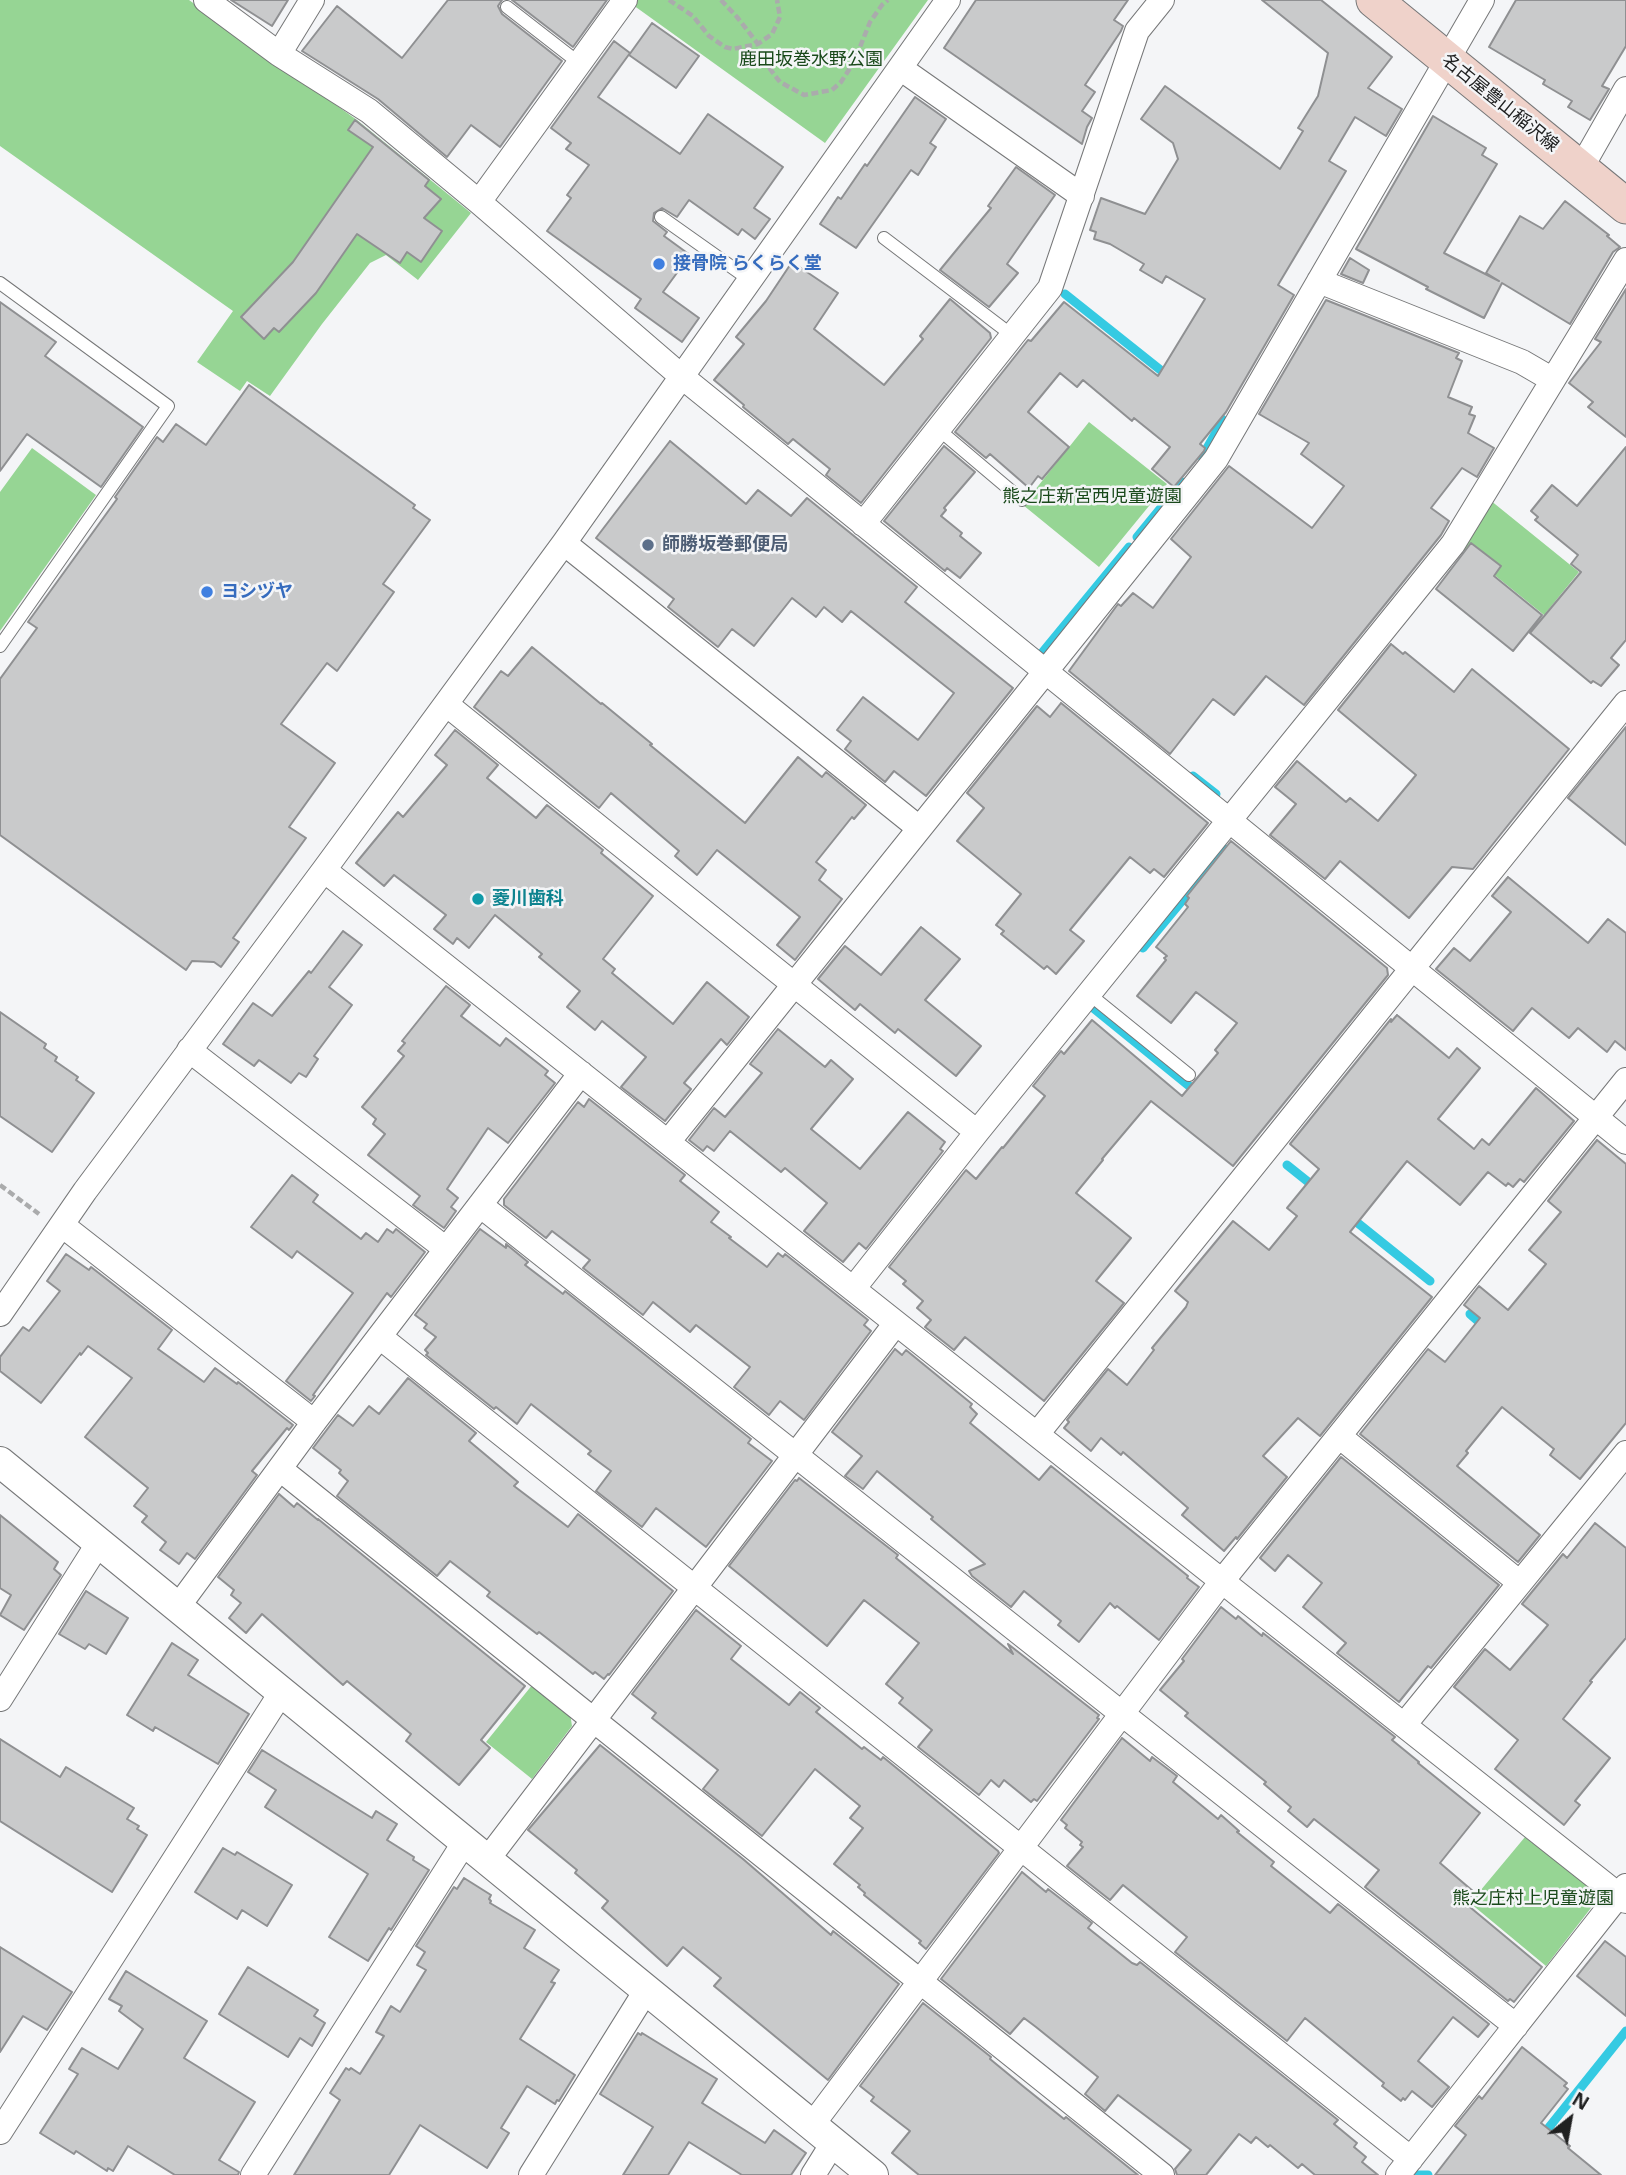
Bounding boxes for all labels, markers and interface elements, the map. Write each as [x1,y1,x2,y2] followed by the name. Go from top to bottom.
[739,49,883,71] park label: 鹿田坂巻水野公園
[1437,49,1563,157] street label: 名古屋豊山稲沢線
[673,253,822,275] place label: 接骨院 らくらく堂
[651,256,667,272] marker: 接骨院 らくらく堂
[1002,486,1182,508] park label: 熊之庄新宮西児童遊園
[662,534,788,556] place label: 師勝坂巻郵便局
[640,537,656,553] marker: 師勝坂巻郵便局
[221,581,293,603] place label: ヨシヅヤ
[199,584,215,600] marker: ヨシヅヤ
[492,888,564,910] place label: 菱川歯科
[470,891,486,907] marker: 菱川歯科
[1452,1888,1614,1910] park label: 熊之庄村上児童遊園
[1535,2084,1605,2154] north arrow
[1567,2086,1594,2116] text: N

